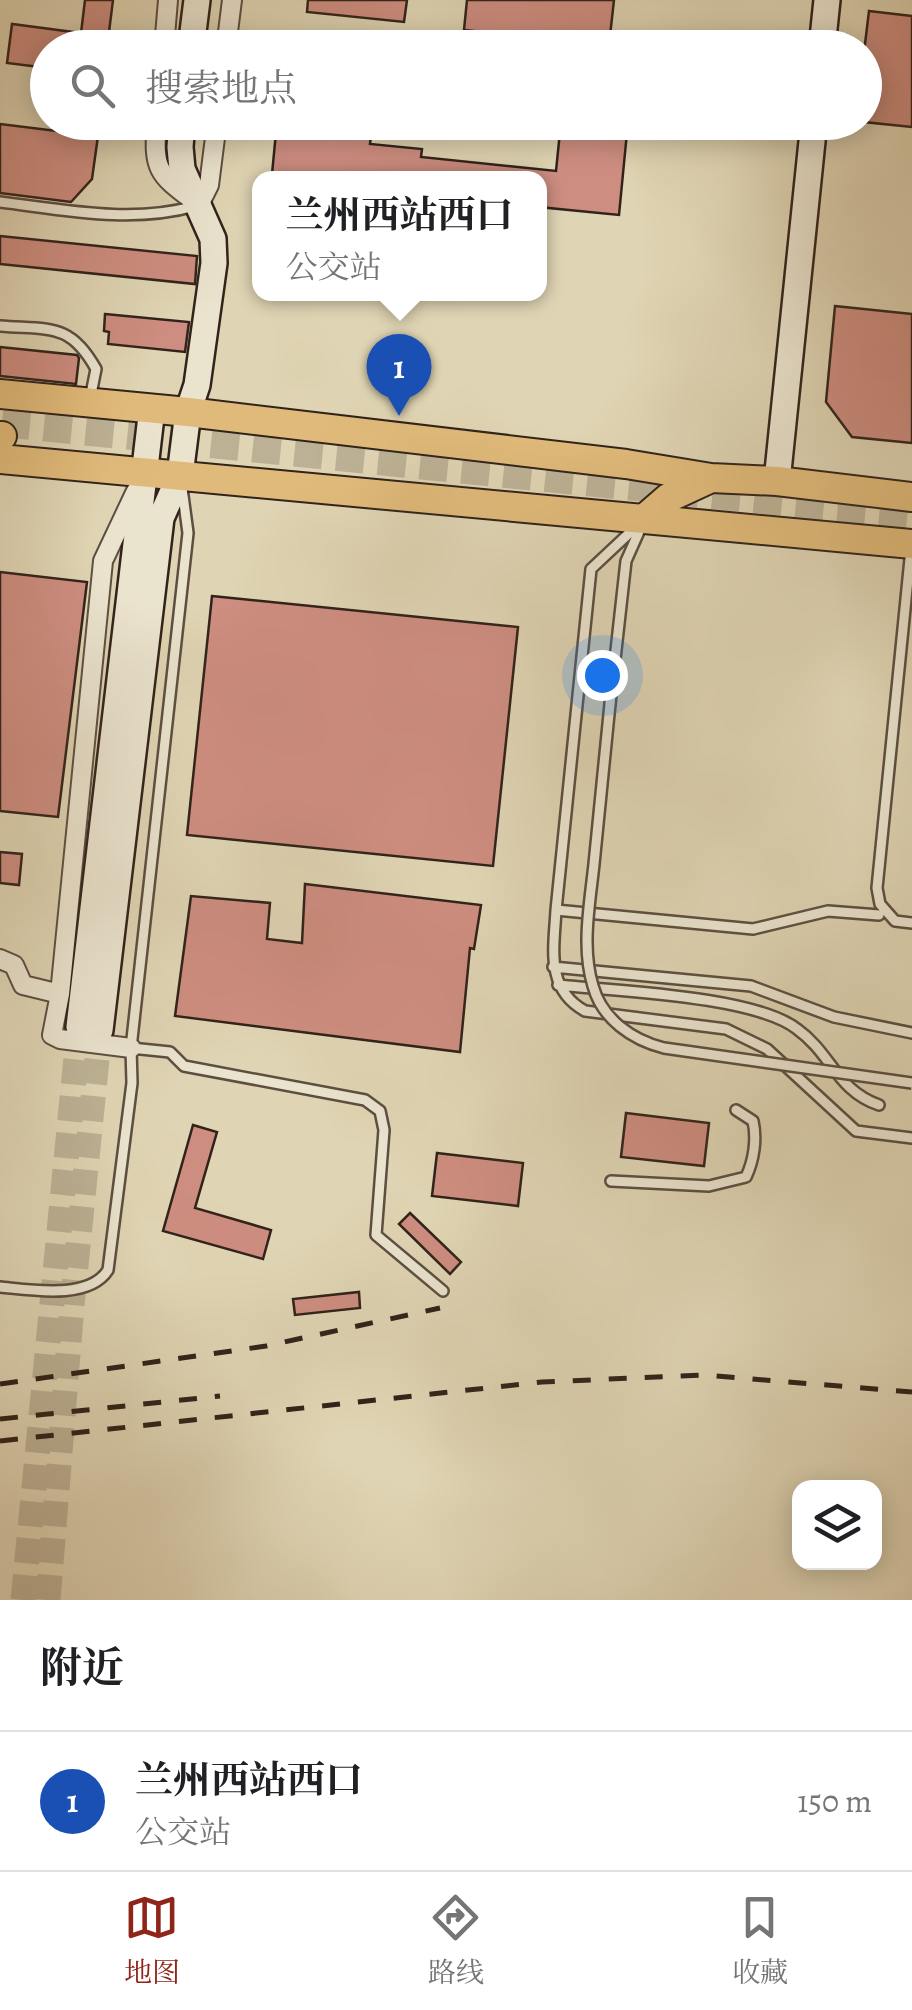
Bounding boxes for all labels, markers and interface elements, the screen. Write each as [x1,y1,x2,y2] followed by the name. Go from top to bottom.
[30,30,882,140] search box
[65,58,120,113] icon: search
[145,62,297,114] text: 搜索地点
[252,171,547,301] popup
[285,189,514,241] text: 兰州西站西口
[285,245,382,289] text: 公交站
[366,334,432,416] pin: 1
[577,650,628,701] your location
[792,1480,882,1570] map controls
[792,1480,882,1570] button: layers
[40,1639,124,1696] text: 附近
[135,1754,363,1806] text: 兰州西站西口
[67,1779,78,1823] text: 1
[797,1779,872,1823] text: 150 m
[135,1810,231,1854] text: 公交站
[124,1890,180,1992] tab: 地图
[428,1890,484,1992] tab: 路线
[732,1890,788,1992] tab: 收藏

